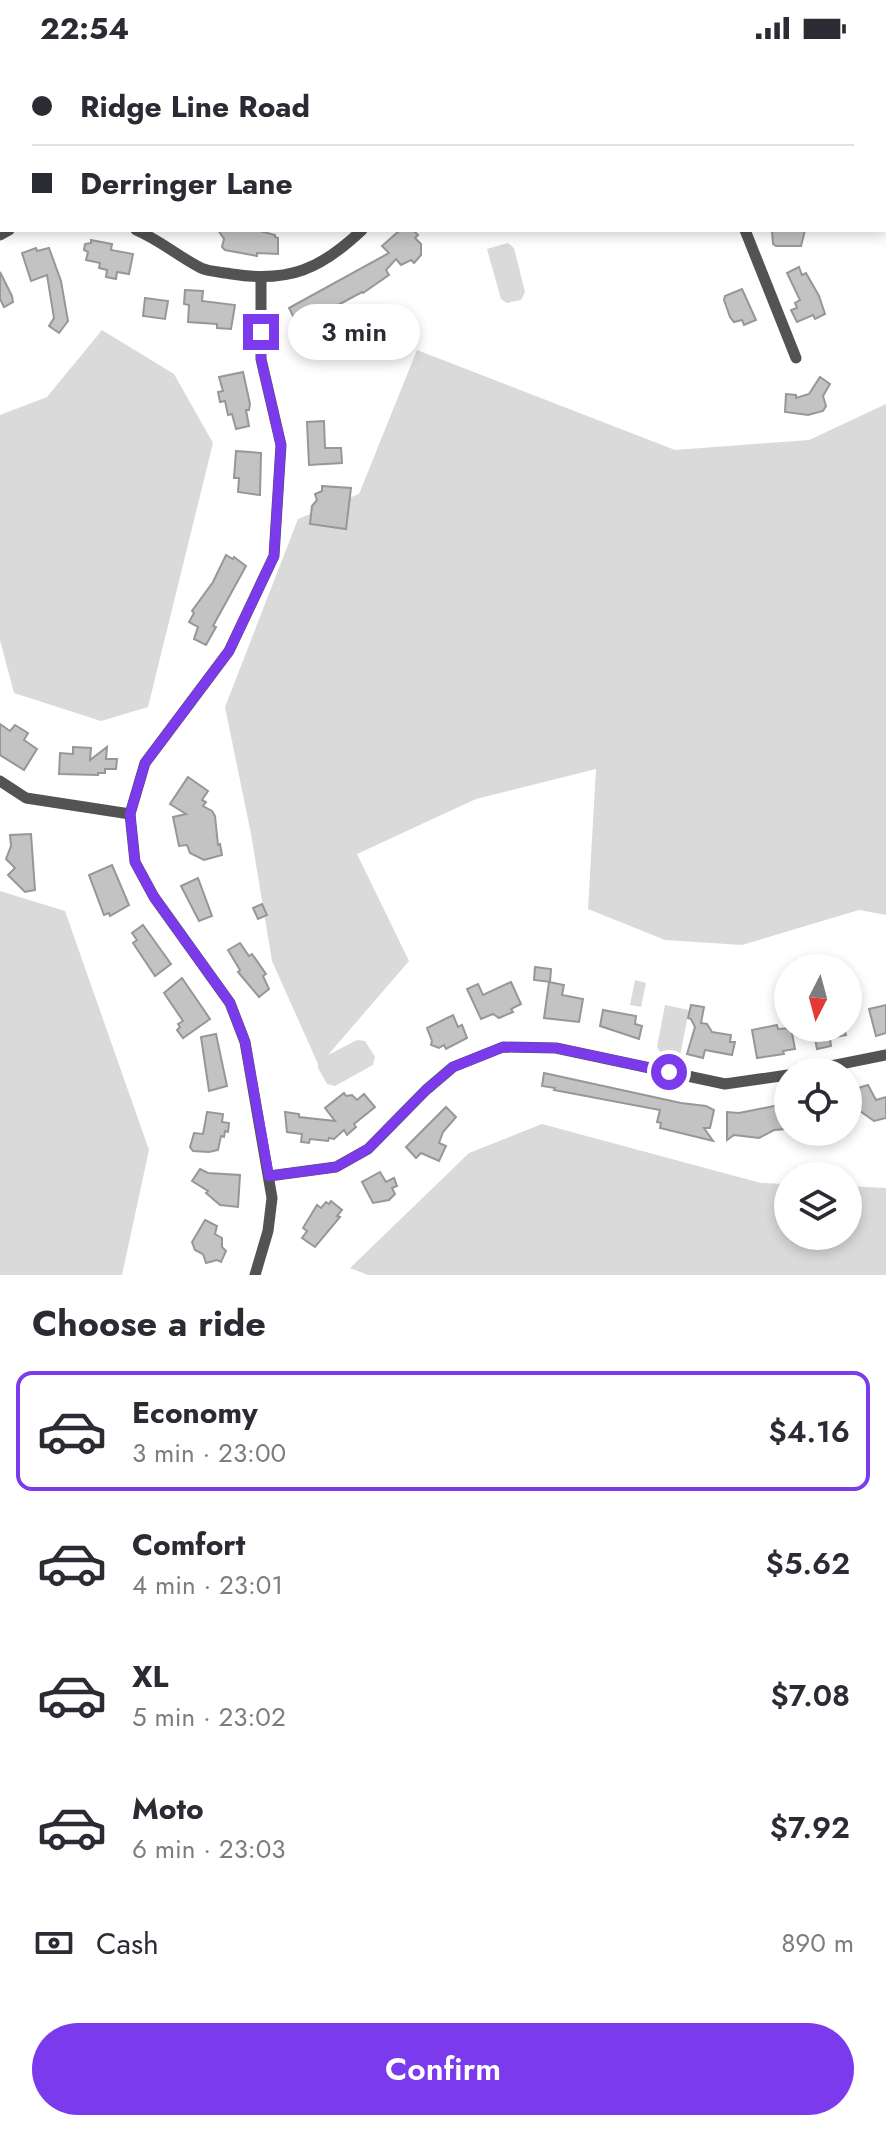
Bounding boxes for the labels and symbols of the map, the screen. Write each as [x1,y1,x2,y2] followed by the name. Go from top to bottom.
[289,304,421,360] callout: 3 min
[243,314,279,350] route end
[774,954,862,1042] north arrow
[651,1054,687,1090] route start

